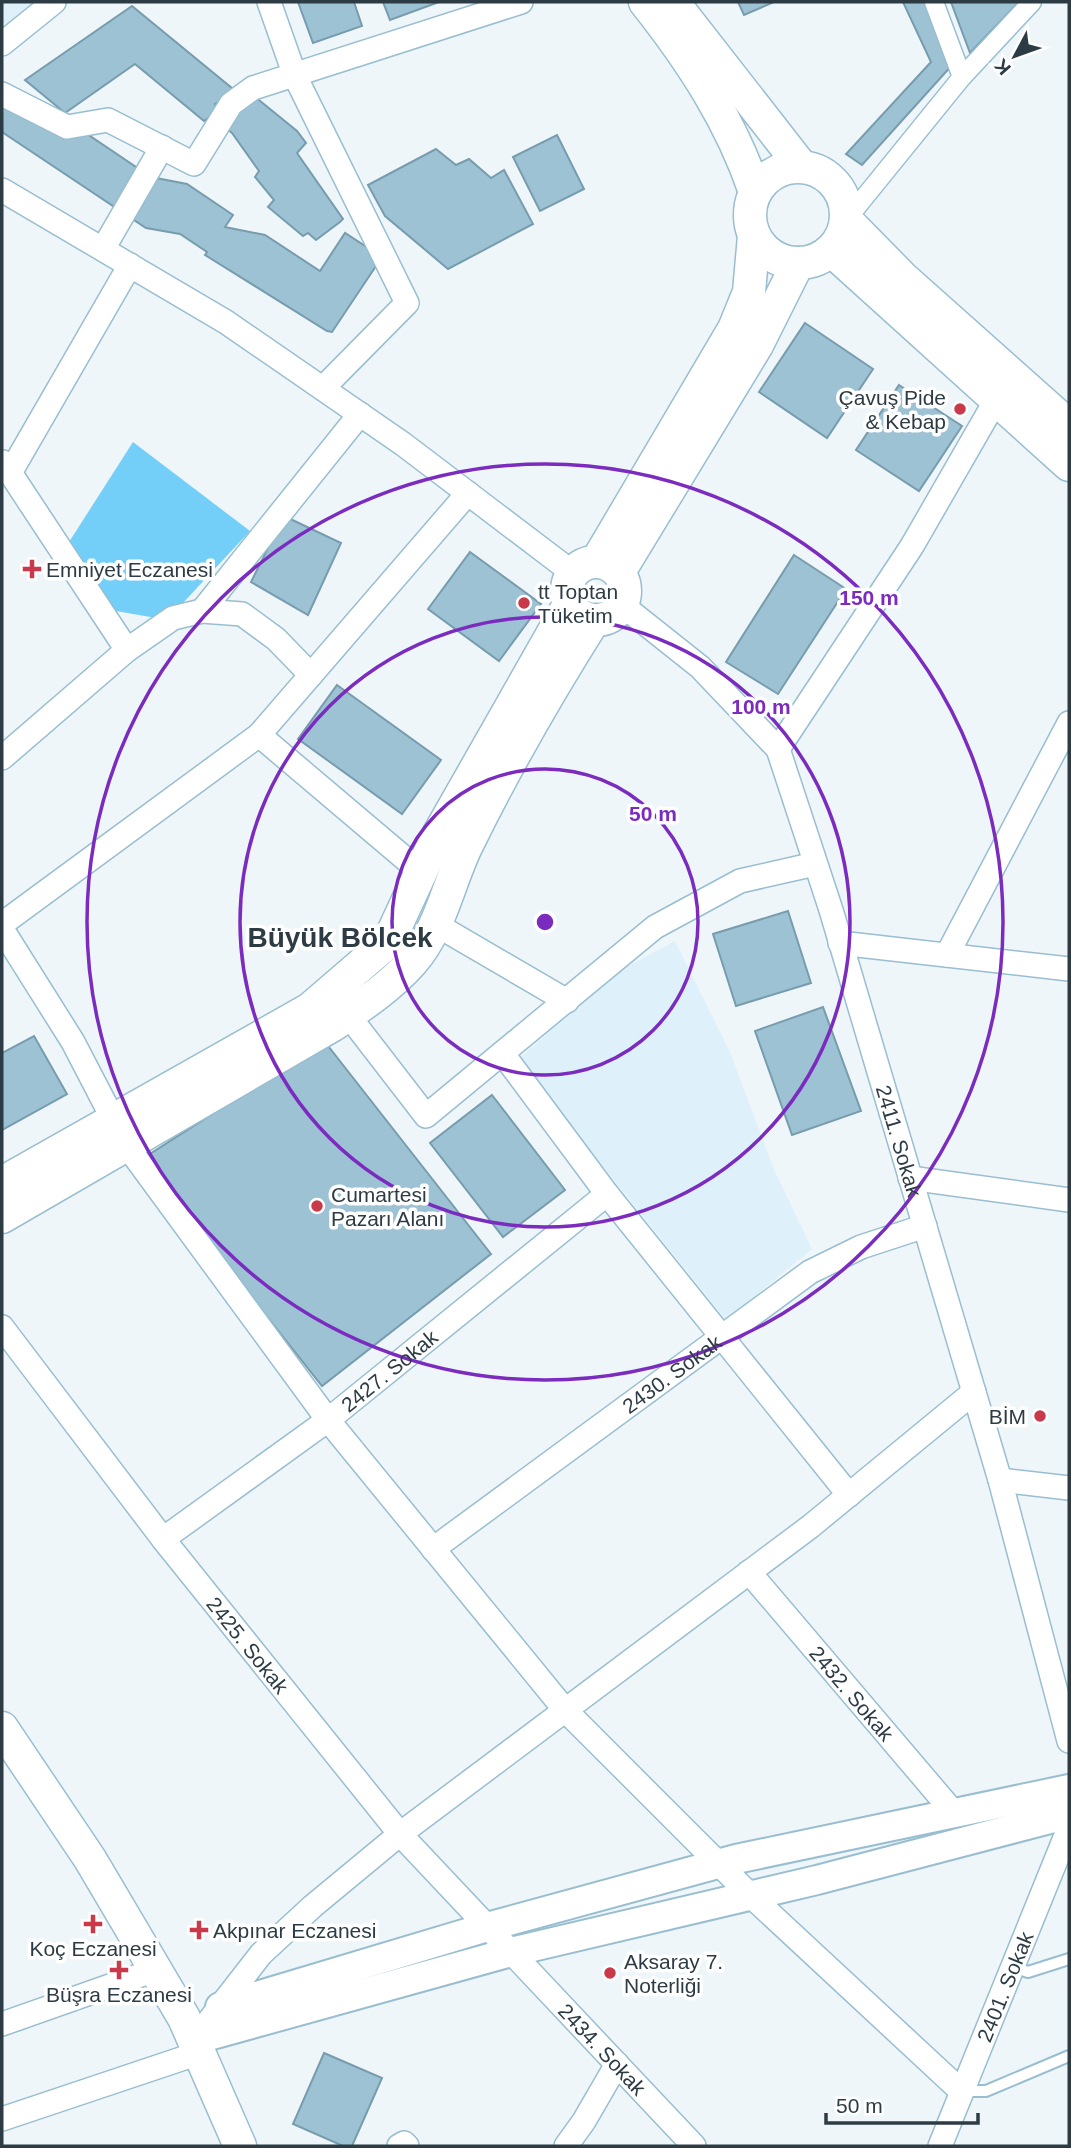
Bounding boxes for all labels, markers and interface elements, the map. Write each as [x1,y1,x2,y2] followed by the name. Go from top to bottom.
[980,21,1050,91] north arrow
[990,55,1015,79] text: K
[839,386,946,433] place label: Çavuş Pide & Kebap
[952,401,968,417] marker: Çavuş Pide & Kebap
[46,558,213,581] place label: Emniyet Eczanesi
[24,561,40,577] marker: Emniyet Eczanesi
[538,580,618,627] place label: tt Toptan Tüketim
[839,586,899,609] text: 150 m
[516,595,532,611] marker: tt Toptan Tüketim
[731,695,791,718] text: 100 m
[629,802,677,825] text: 50 m
[533,910,557,934] centre of rings
[247,922,433,953] district label: Büyük Bölcek
[872,1082,927,1200] street label: 2411. Sokak
[331,1183,444,1230] place label: Cumartesi Pazarı Alanı
[309,1198,325,1214] marker: Cumartesi Pazarı Alanı
[336,1325,442,1416] street label: 2427. Sokak
[618,1330,726,1418] street label: 2430. Sokak
[989,1405,1026,1428] place label: BİM
[1032,1408,1048,1424] marker: BİM
[202,1592,294,1698] street label: 2425. Sokak
[805,1641,899,1745] street label: 2432. Sokak
[85,1916,101,1932] marker: Koç Eczanesi
[213,1919,376,1942] place label: Akpınar Eczanesi
[191,1922,207,1938] marker: Akpınar Eczanesi
[972,1928,1037,2045] street label: 2401. Sokak
[29,1937,157,1960] place label: Koç Eczanesi
[624,1950,723,1997] place label: Aksaray 7. Noterliği
[111,1962,127,1978] marker: Büşra Eczanesi
[602,1965,618,1981] marker: Aksaray 7. Noterliği
[46,1983,192,2006] place label: Büşra Eczanesi
[554,1999,651,2100] street label: 2434. Sokak
[826,2082,978,2126] scale bar
[836,2094,883,2117] text: 50 m

